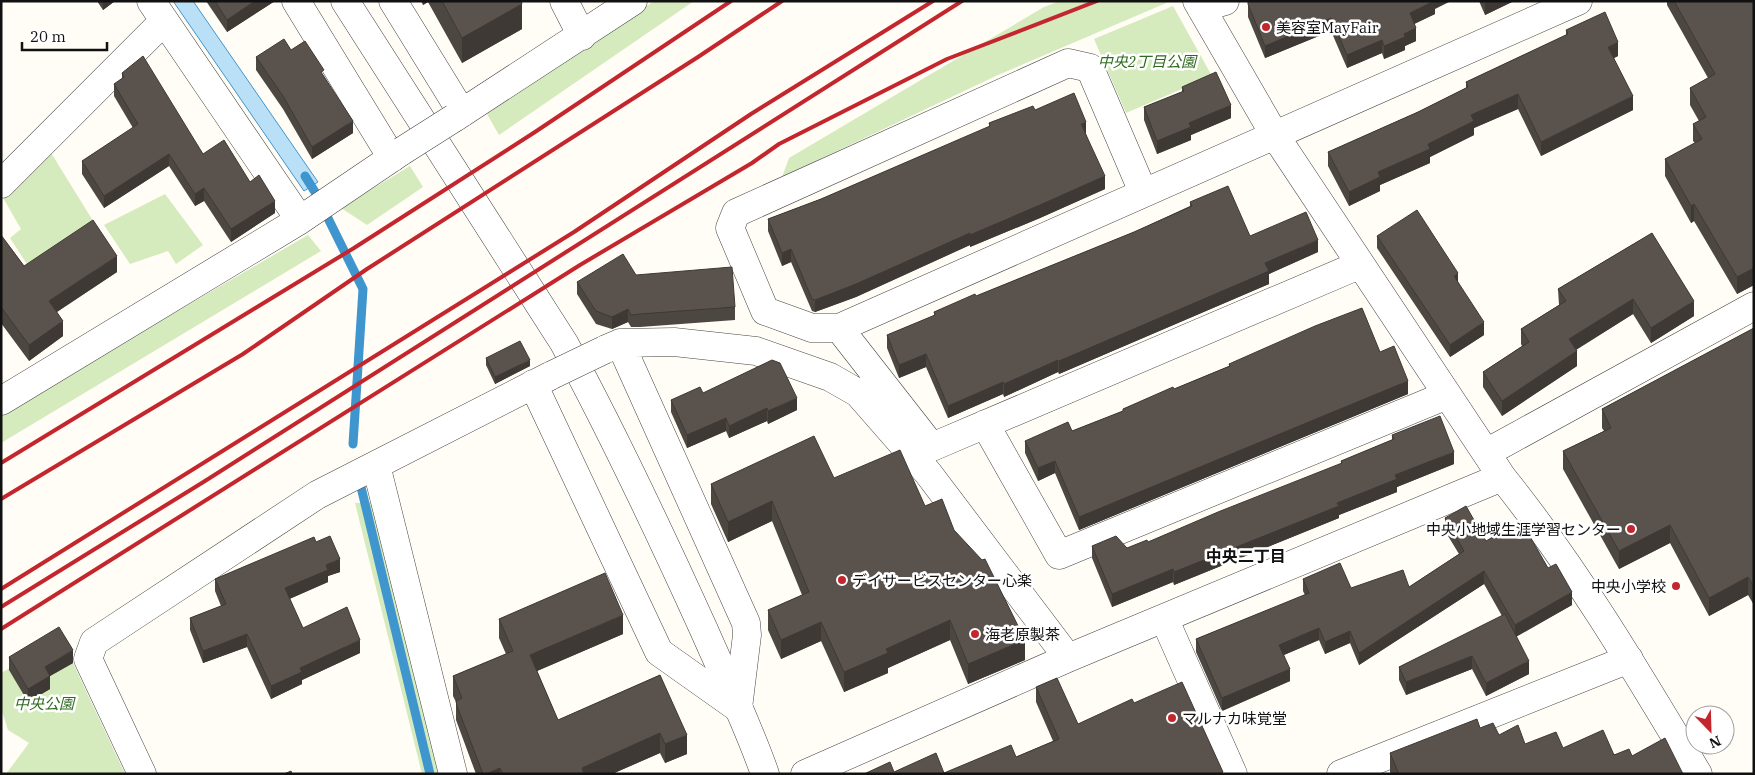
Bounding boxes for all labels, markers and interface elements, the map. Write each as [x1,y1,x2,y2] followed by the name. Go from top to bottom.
[1276,18,1379,37] place label: 美容室MayFair
[22,20,108,52] scale bar
[1260,21,1272,33] marker: 美容室MayFair
[30,27,66,46] text: 20 m
[1098,52,1198,71] park label: 中央2丁目公園
[1426,520,1621,539] place label: 中央小地域生涯学習センター
[1625,523,1637,535] marker: 中央小地域生涯学習センター
[1206,546,1286,566] district label: 中央二丁目
[852,571,1032,590] place label: デイサービスセンター心楽
[836,574,848,586] marker: デイサービスセンター心楽
[1591,577,1666,596] place label: 中央小学校
[1670,580,1682,592] marker: 中央小学校
[985,625,1060,644] place label: 海老原製茶
[969,628,981,640] marker: 海老原製茶
[14,694,76,713] park label: 中央公園
[1685,705,1735,755] north arrow
[1182,709,1287,728] place label: マルナカ味覚堂
[1166,712,1178,724] marker: マルナカ味覚堂
[1706,732,1724,752] text: N

